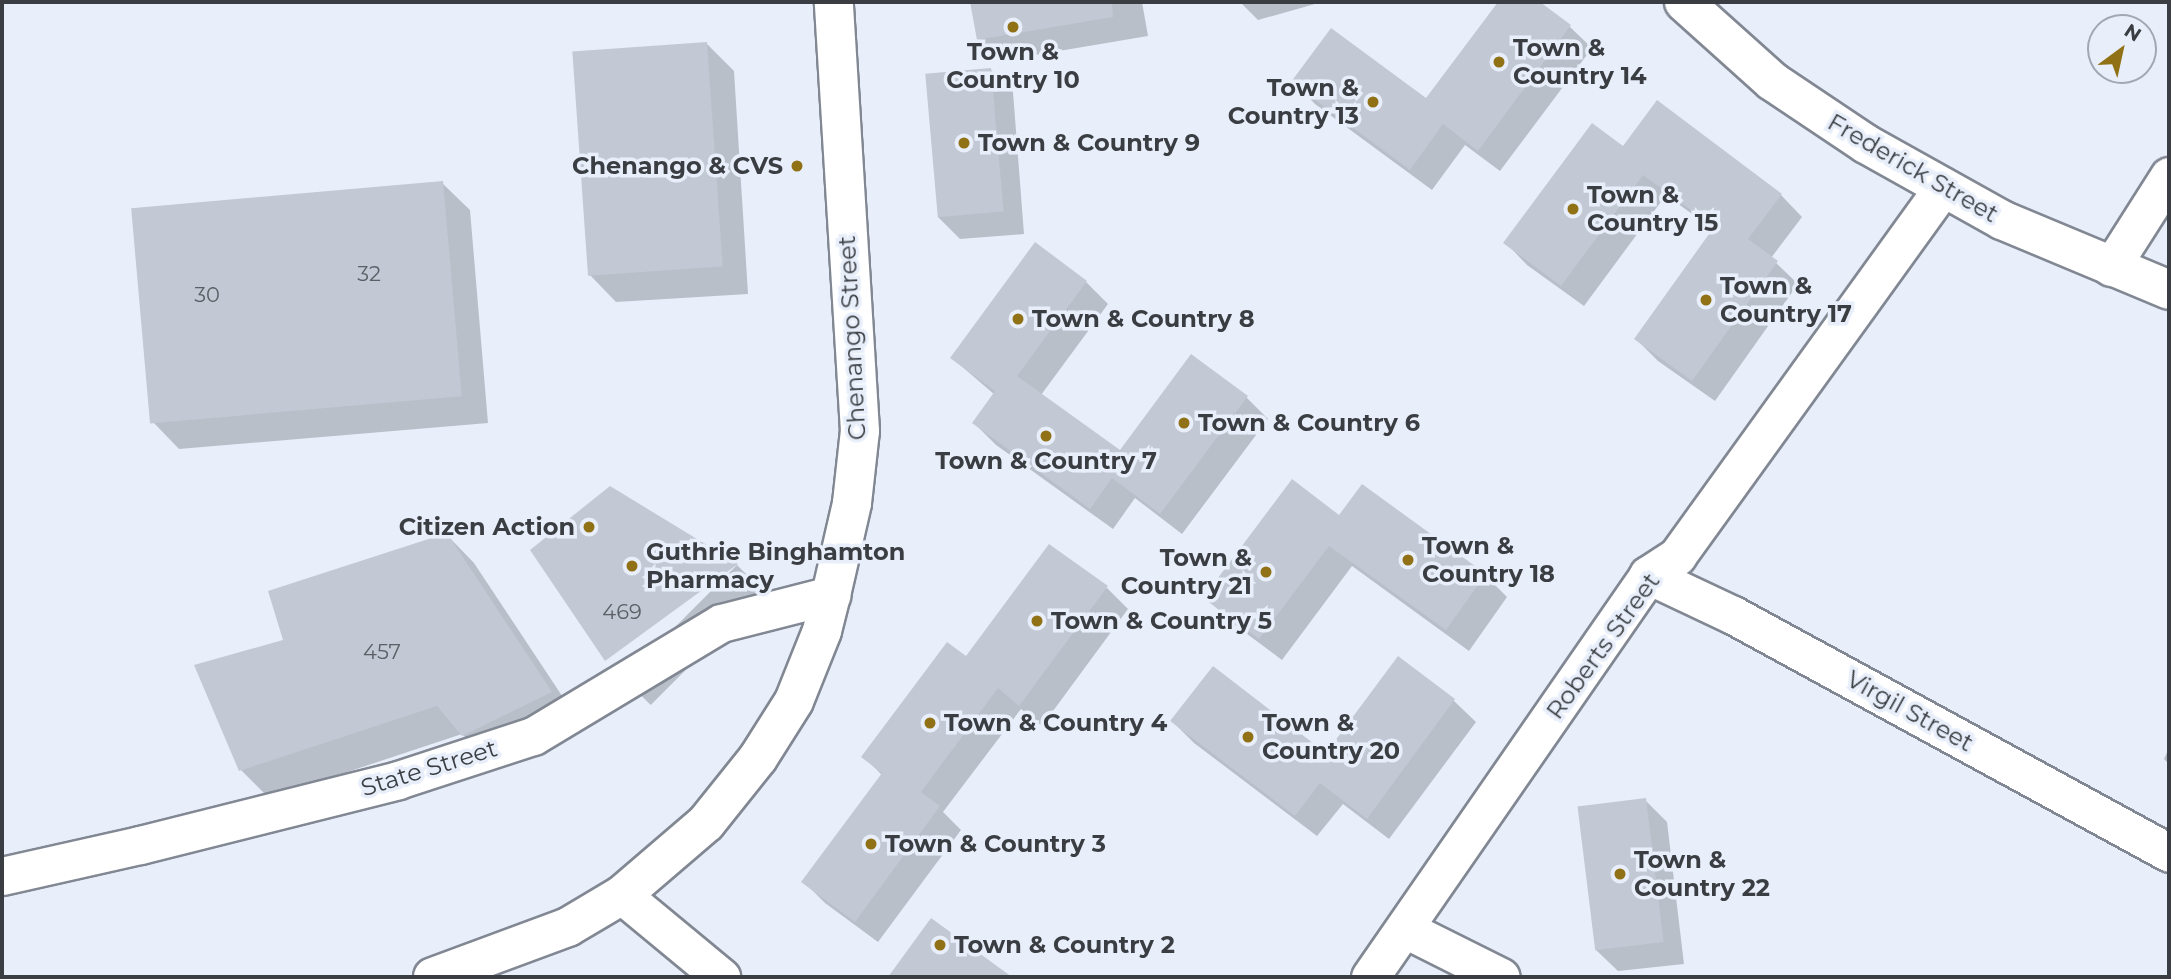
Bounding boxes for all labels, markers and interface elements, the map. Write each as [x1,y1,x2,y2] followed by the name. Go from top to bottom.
[2087,14,2157,84] north arrow
[1005,19,1021,35] marker: Town & Country 10
[2120,19,2145,46] text: N
[1513,34,1647,90] place label: Town & Country 14
[946,38,1080,94] place label: Town & Country 10
[1491,54,1507,70] marker: Town & Country 14
[1228,74,1359,130] place label: Town & Country 13
[1365,94,1381,110] marker: Town & Country 13
[1823,108,2003,228] street label: Frederick Street
[978,129,1200,157] place label: Town & Country 9
[956,135,972,151] marker: Town & Country 9
[572,152,783,180] place label: Chenango & CVS
[789,158,805,174] marker: Chenango & CVS
[1587,181,1718,237] place label: Town & Country 15
[1565,201,1581,217] marker: Town & Country 15
[832,235,872,441] street label: Chenango Street
[357,261,381,287] house number: 32
[1720,272,1852,328] place label: Town & Country 17
[194,282,220,308] house number: 30
[1698,292,1714,308] marker: Town & Country 17
[1032,305,1254,333] place label: Town & Country 8
[1010,311,1026,327] marker: Town & Country 8
[1198,409,1420,437] place label: Town & Country 6
[1176,415,1192,431] marker: Town & Country 6
[1038,428,1054,444] marker: Town & Country 7
[935,447,1157,475] place label: Town & Country 7
[399,513,575,541] place label: Citizen Action
[581,519,597,535] marker: Citizen Action
[1422,532,1555,588] place label: Town & Country 18
[646,538,905,594] place label: Guthrie Binghamton Pharmacy
[1121,544,1252,600] place label: Town & Country 21
[1400,552,1416,568] marker: Town & Country 18
[624,558,640,574] marker: Guthrie Binghamton Pharmacy
[1258,564,1274,580] marker: Town & Country 21
[1540,567,1666,725] street label: Roberts Street
[602,599,642,625] house number: 469
[1051,607,1272,635] place label: Town & Country 5
[1029,613,1045,629] marker: Town & Country 5
[363,639,401,665] house number: 457
[1842,664,1978,758] street label: Virgil Street
[944,709,1167,737] place label: Town & Country 4
[1262,709,1400,765] place label: Town & Country 20
[922,715,938,731] marker: Town & Country 4
[1240,729,1256,745] marker: Town & Country 20
[357,734,501,802] street label: State Street
[885,830,1106,858] place label: Town & Country 3
[863,836,879,852] marker: Town & Country 3
[1634,846,1770,902] place label: Town & Country 22
[1612,866,1628,882] marker: Town & Country 22
[954,931,1175,959] place label: Town & Country 2
[932,937,948,953] marker: Town & Country 2

